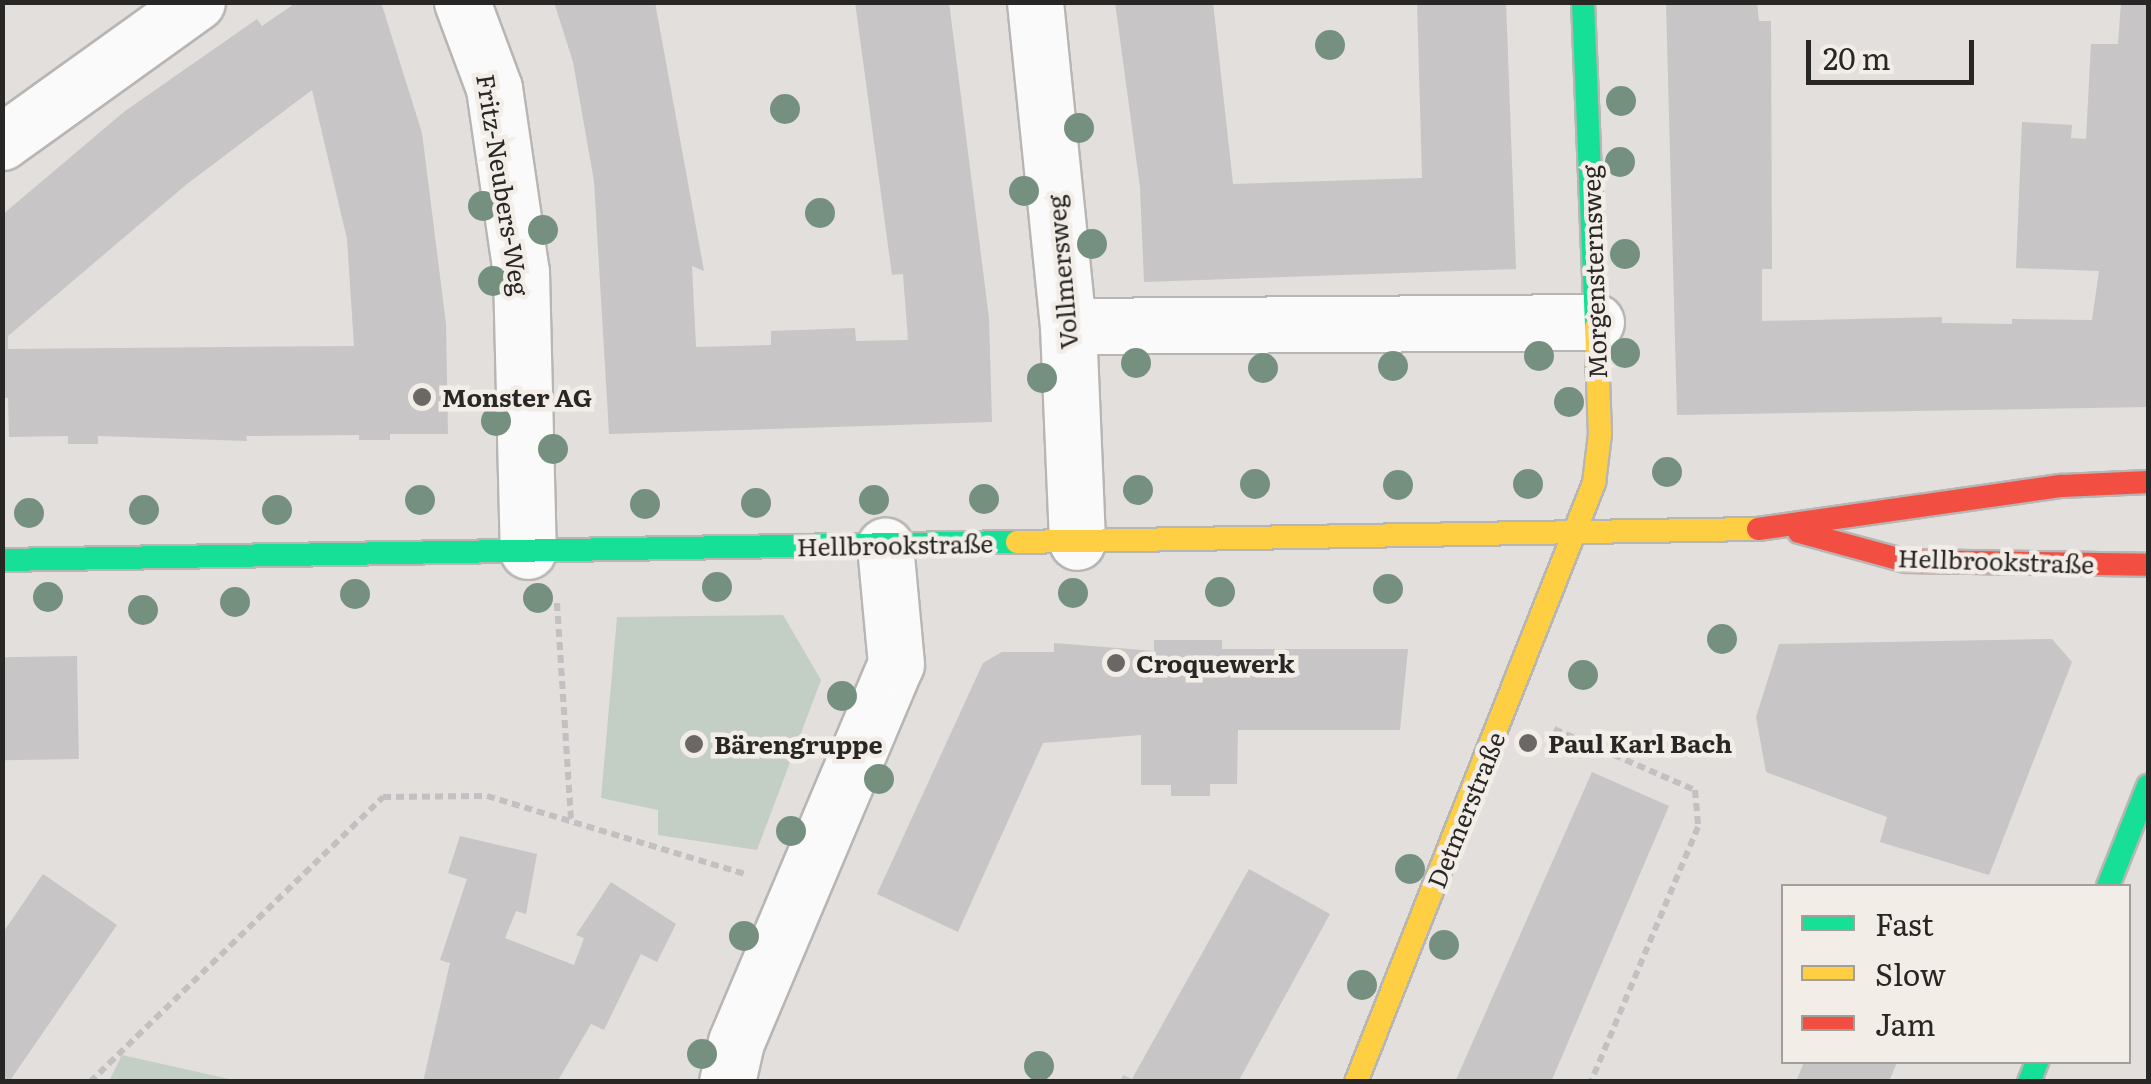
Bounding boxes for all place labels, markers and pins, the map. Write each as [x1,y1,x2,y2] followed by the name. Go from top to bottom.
[442,382,592,412] place label: Monster AG
[411,386,433,408] marker: Monster AG
[1136,648,1295,678] place label: Croquewerk
[1105,652,1127,674] marker: Croquewerk
[1548,728,1732,758] place label: Paul Karl Bach
[714,729,883,759] place label: Bärengruppe
[1517,732,1539,754] marker: Paul Karl Bach
[683,733,705,755] marker: Bärengruppe

